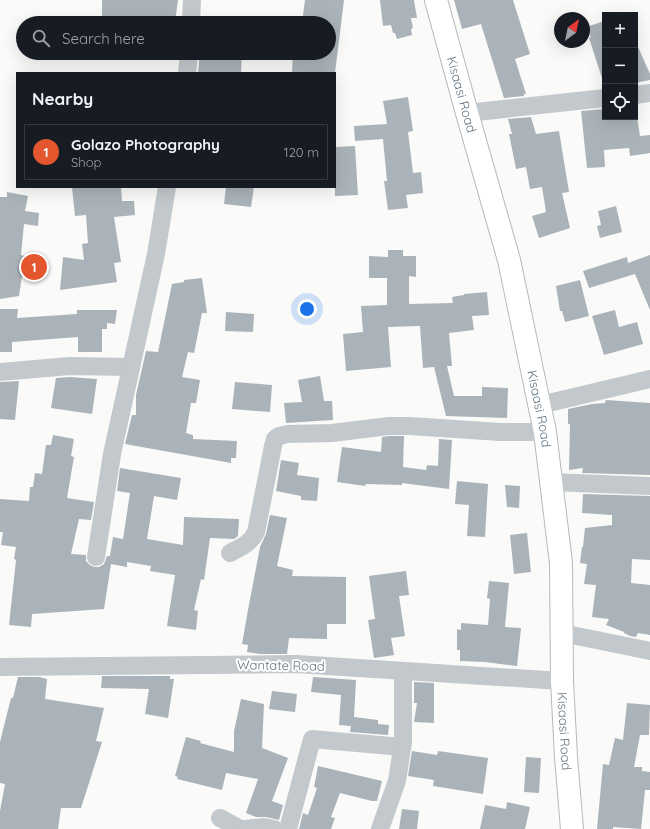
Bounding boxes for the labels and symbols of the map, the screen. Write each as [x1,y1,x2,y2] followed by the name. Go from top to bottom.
[554,12,590,48] north arrow
[444,55,480,134] street label: Kisaasi Road
[21,252,47,282] pin: 1
[297,299,317,319] your location
[524,369,555,448] street label: Kisaasi Road
[237,656,325,674] street label: Wantate Road
[555,692,575,771] street label: Kisaasi Road

